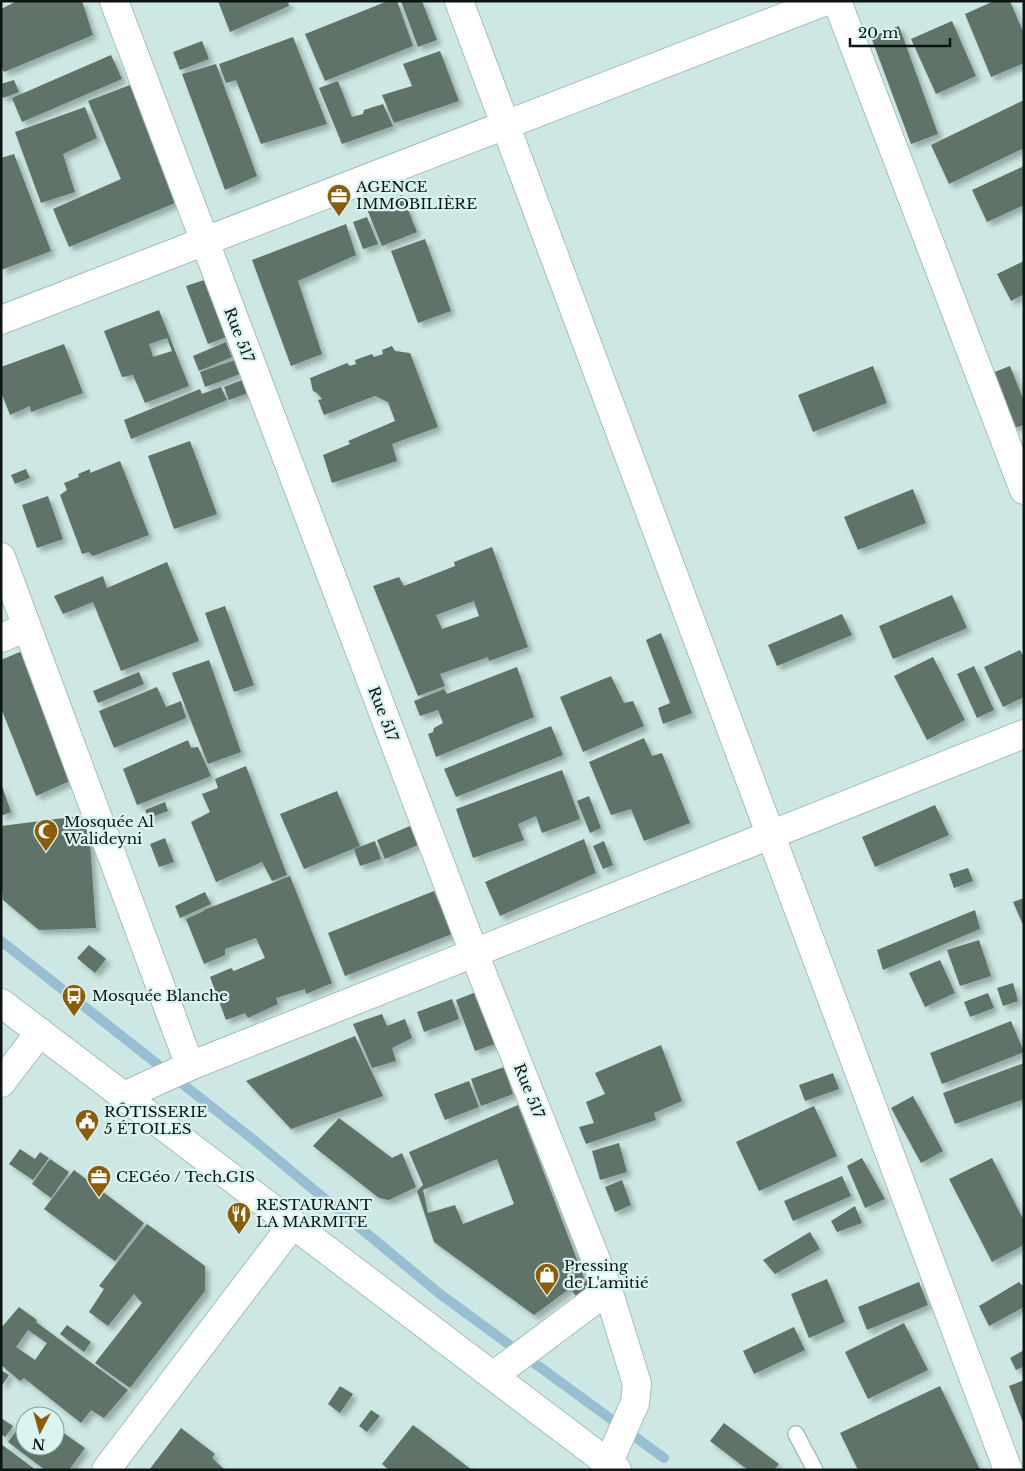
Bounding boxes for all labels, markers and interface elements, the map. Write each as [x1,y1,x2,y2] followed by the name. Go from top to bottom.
[850,15,950,47] scale bar
[858,23,898,42] text: 20 m
[355,177,477,213] place label: AGENCE IMMOBILIÈRE
[326,183,352,217] office icon: AGENCE IMMOBILIÈRE
[220,305,259,366] street label: Rue 517
[364,684,403,745] street label: Rue 517
[63,812,154,848] place label: Mosquée Al Walideyni
[33,818,59,852] mosque icon: Mosquée Al Walideyni
[61,983,87,1017] bus stop icon: Mosquée Blanche
[92,986,228,1005] place label: Mosquée Blanche
[510,1061,549,1121] street label: Rue 517
[104,1102,207,1138] place label: RÔTISSERIE 5 ÉTOILES
[74,1108,100,1142] public building icon: RÔTISSERIE 5 ÉTOILES
[86,1164,112,1198] office icon: CEGéo / Tech.GIS
[116,1167,255,1186] place label: CEGéo / Tech.GIS
[256,1195,372,1231] place label: RESTAURANT LA MARMITE
[226,1201,252,1235] restaurant icon: RESTAURANT LA MARMITE
[564,1256,648,1292] place label: Pressing de L'amitié
[534,1262,560,1296] shop icon: Pressing de L'amitié
[15,1406,65,1456] north arrow
[31,1434,46,1454] text: N

